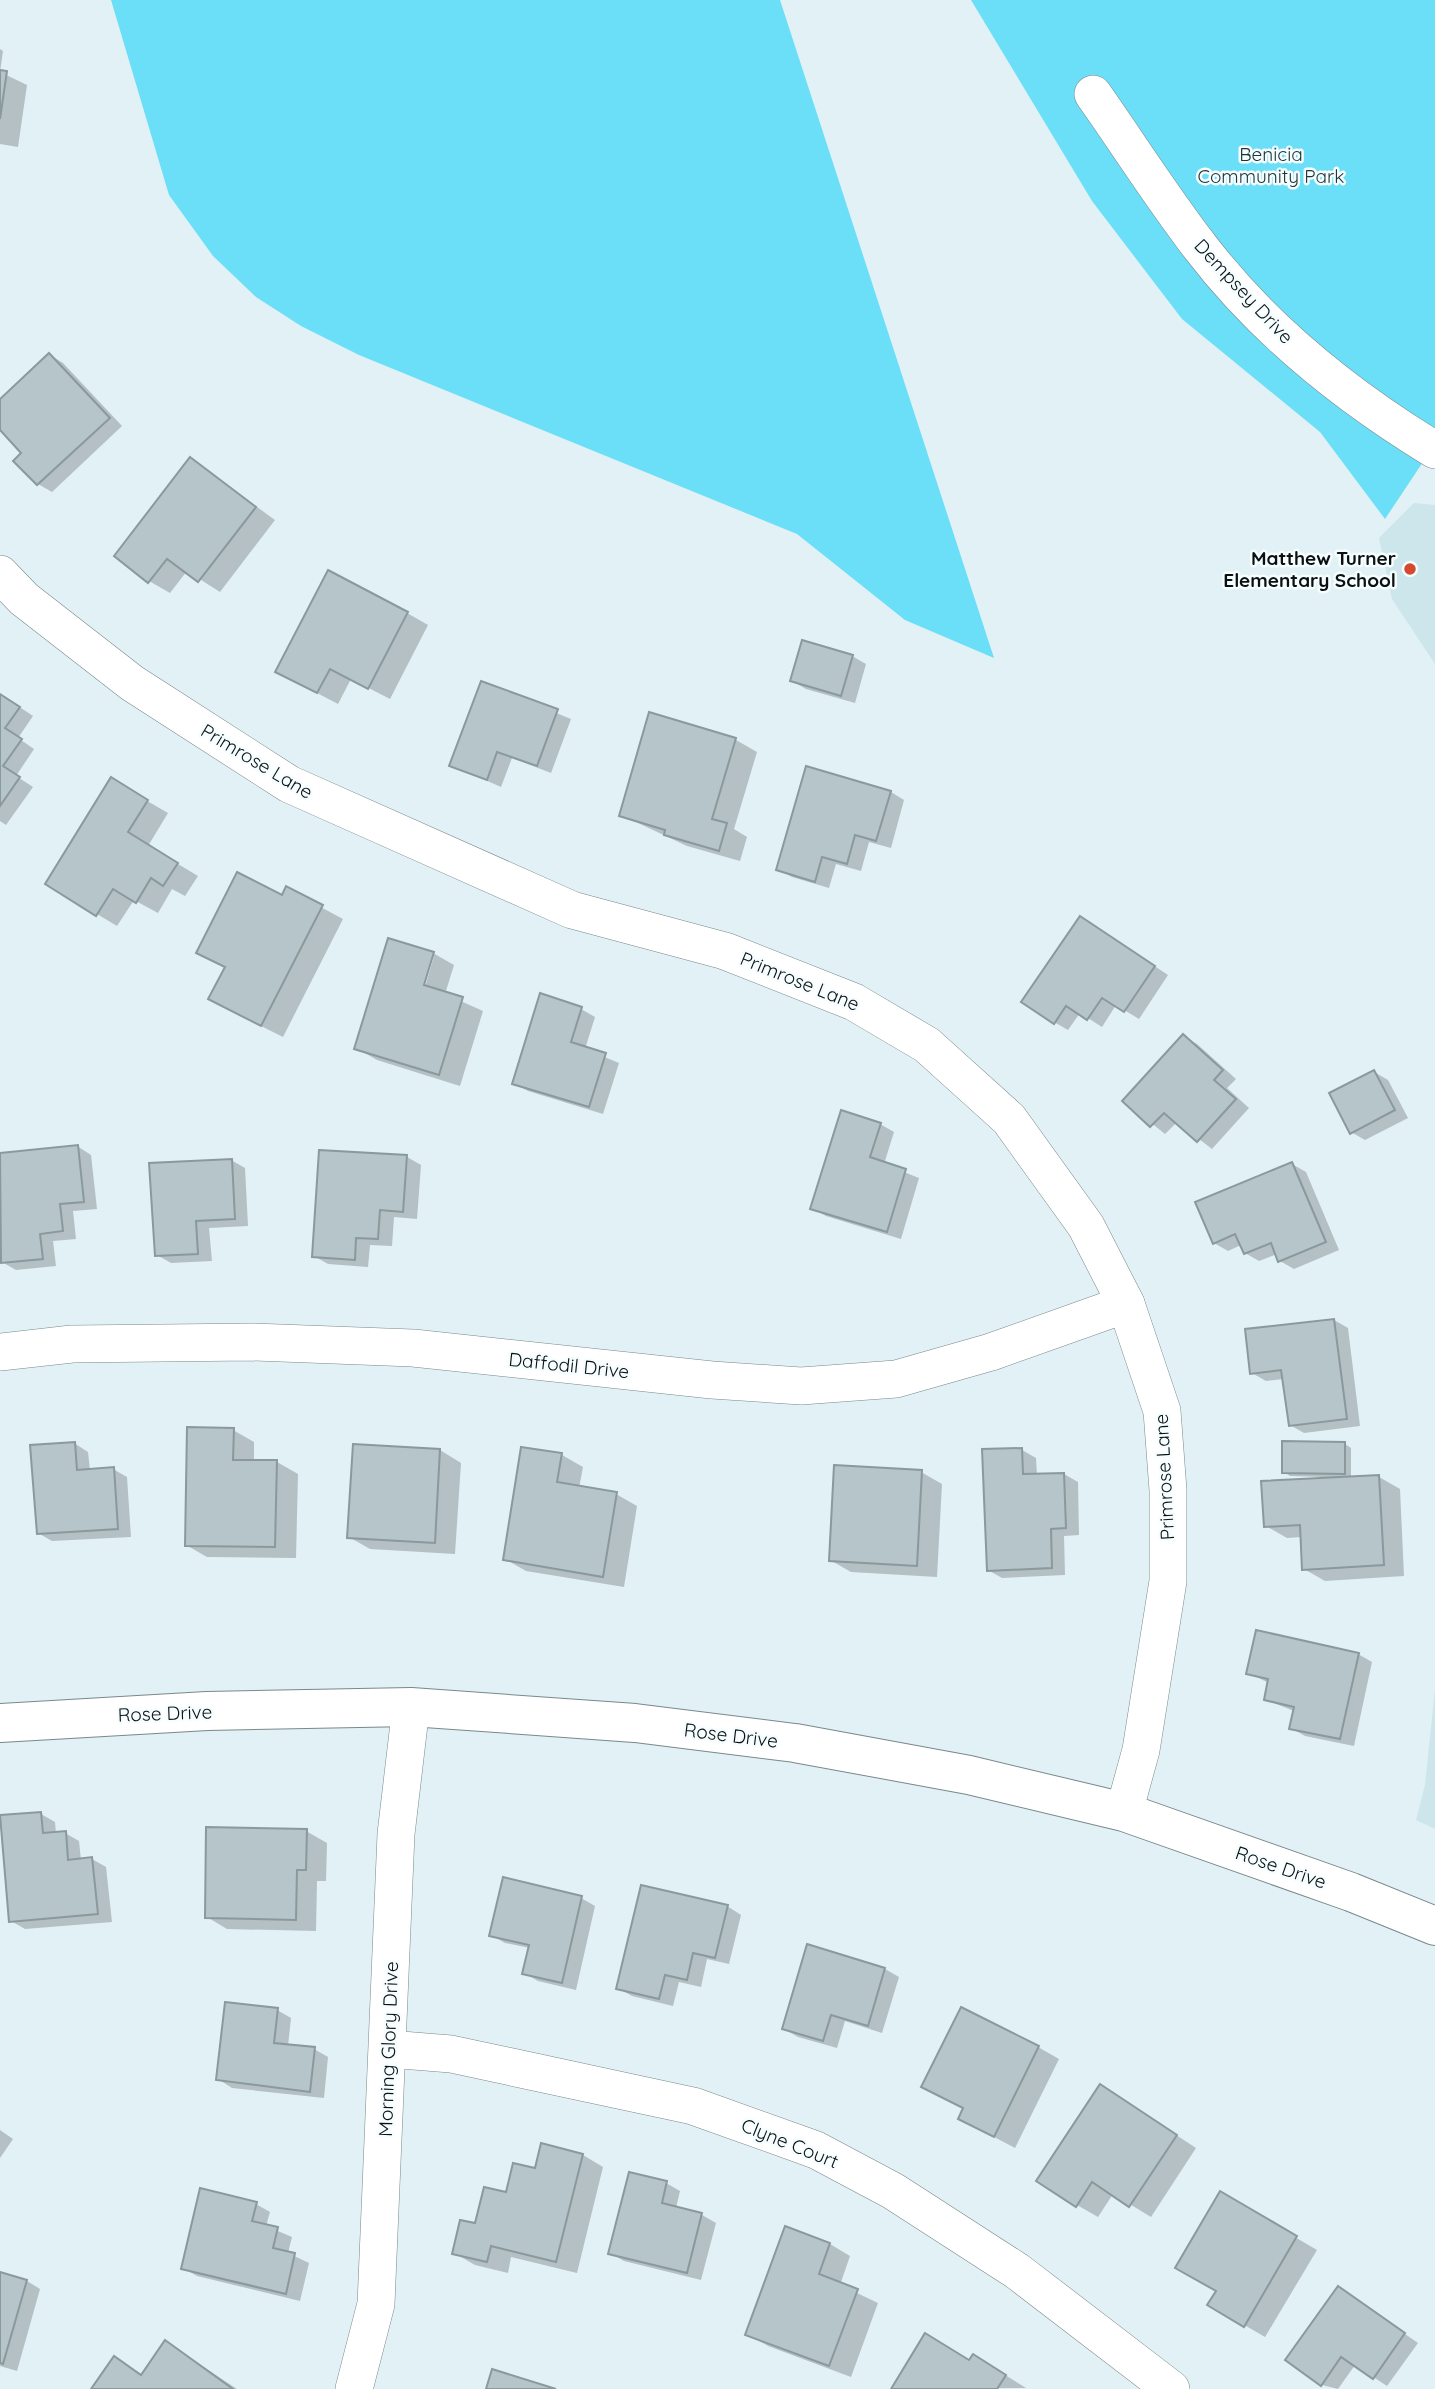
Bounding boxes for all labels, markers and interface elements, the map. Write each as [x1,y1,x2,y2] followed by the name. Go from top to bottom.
[1197,142,1345,188] park label: Benicia Community Park
[1189,234,1299,348] street label: Dempsey Drive
[1223,546,1396,592] place label: Matthew Turner Elementary School
[1402,561,1418,577] marker: Matthew Turner Elementary School
[197,718,317,804] street label: Primrose Lane
[737,946,863,1016] street label: Primrose Lane
[507,1347,631,1383] street label: Daffodil Drive
[1149,1413,1179,1541] street label: Primrose Lane
[117,1699,213,1727] street label: Rose Drive
[683,1717,779,1753] street label: Rose Drive
[1232,1840,1330,1894] street label: Rose Drive
[373,1961,403,2137] street label: Morning Glory Drive
[738,2113,842,2173] street label: Clyne Court

